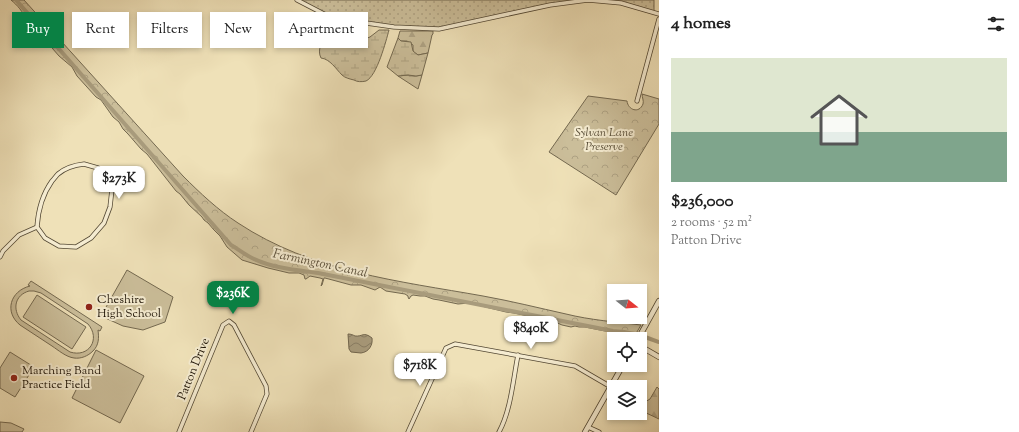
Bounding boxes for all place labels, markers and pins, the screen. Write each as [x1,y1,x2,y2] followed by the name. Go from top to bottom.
[91,166,147,200] pin: $273K
[205,281,261,315] pin: $236K
[97,291,162,323] place label: Cheshire High School
[84,302,94,312] marker: Cheshire High School
[503,316,559,350] pin: $840K
[392,353,448,387] pin: $718K
[22,362,101,394] place label: Marching Band Practice Field
[9,373,19,383] marker: Marching Band Practice Field

